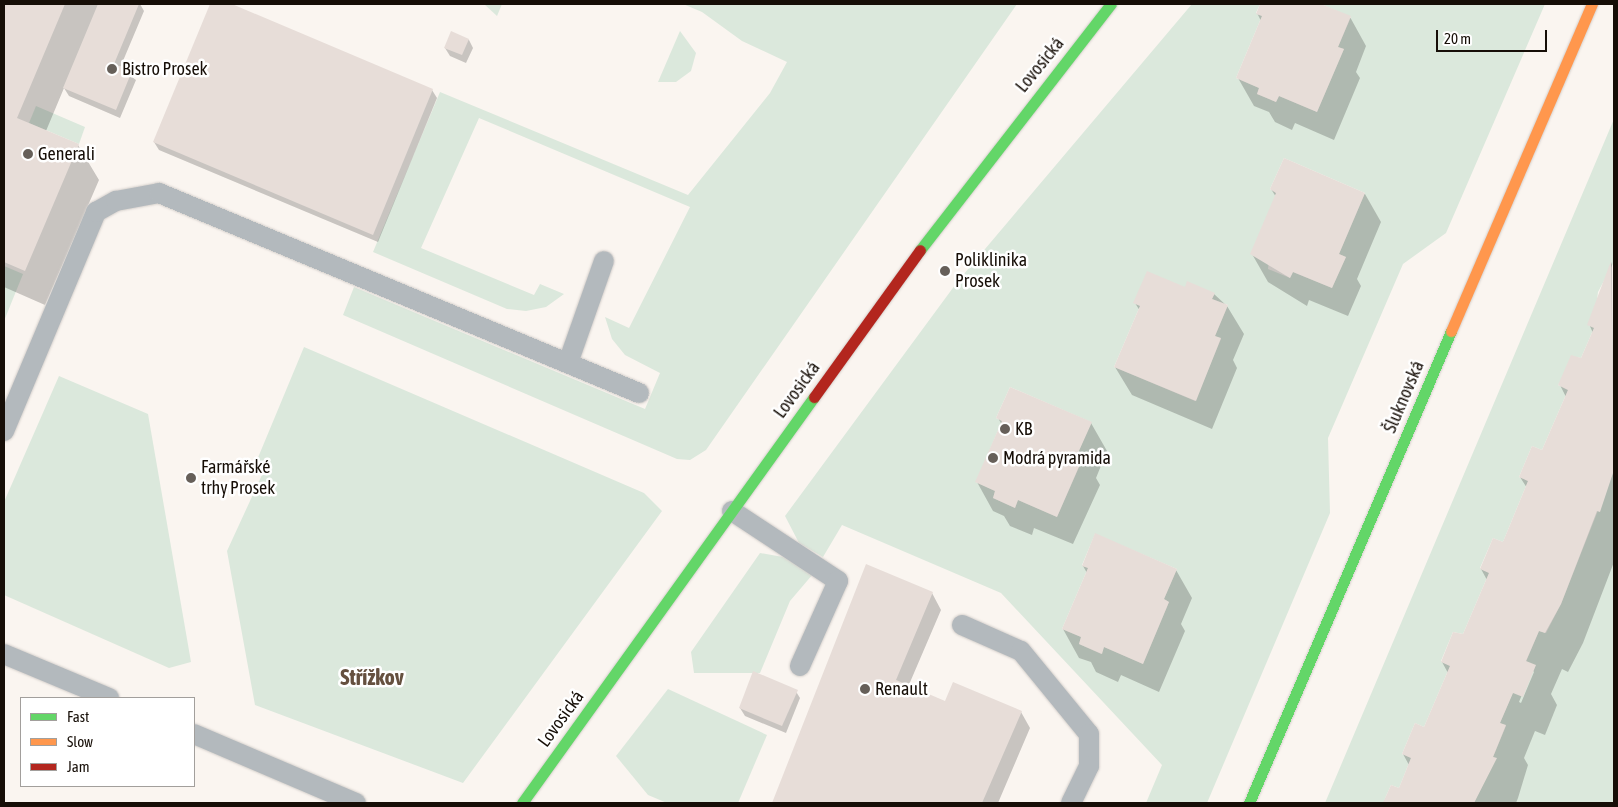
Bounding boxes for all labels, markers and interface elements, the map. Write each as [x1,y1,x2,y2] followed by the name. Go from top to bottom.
[1438,20,1549,52] scale bar
[1444,30,1471,47] text: 20 m
[1011,33,1069,97] street label: Lovosická
[122,58,207,80] place label: Bistro Prosek
[106,63,118,75] marker: Bistro Prosek
[38,143,95,165] place label: Generali
[22,148,34,160] marker: Generali
[955,250,1027,292] place label: Poliklinika Prosek
[939,265,951,277] marker: Poliklinika Prosek
[769,358,825,422] street label: Lovosická
[1379,358,1429,436] street label: Šluknovská
[1015,418,1032,440] place label: KB
[999,423,1011,435] marker: KB
[1003,447,1111,469] place label: Modrá pyramida
[987,452,999,464] marker: Modrá pyramida
[201,457,275,499] place label: Farmářské trhy Prosek
[185,472,197,484] marker: Farmářské trhy Prosek
[340,665,404,691] district label: Střížkov
[875,678,928,700] place label: Renault
[859,683,871,695] marker: Renault
[533,687,589,751] street label: Lovosická
[20,697,195,787] legend
[67,708,89,725] text: Fast
[67,733,93,750] text: Slow
[67,758,90,775] text: Jam

